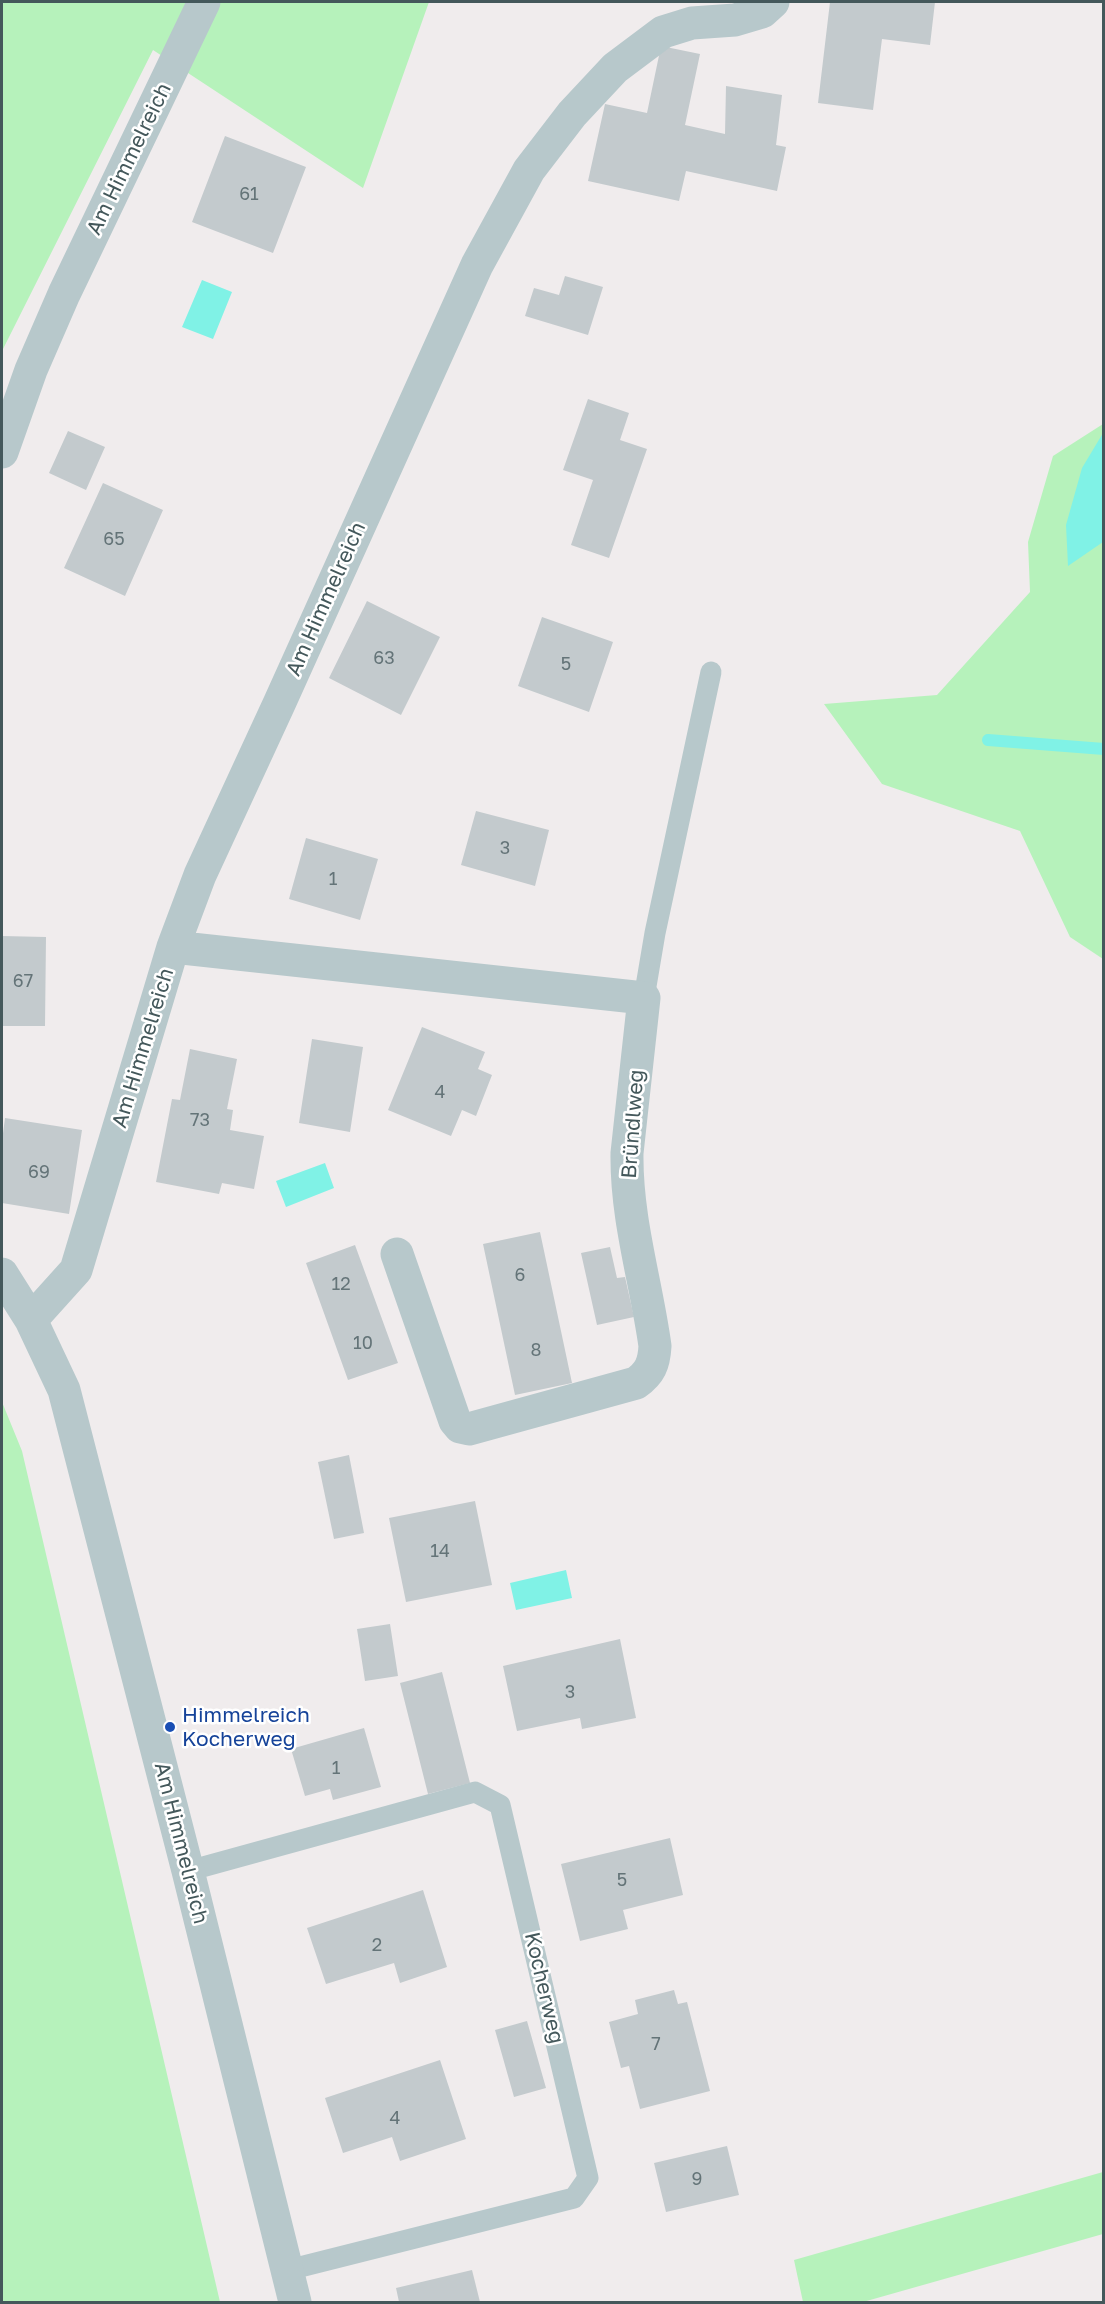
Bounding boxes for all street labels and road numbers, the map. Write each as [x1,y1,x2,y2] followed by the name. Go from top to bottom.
[81,79,177,239] street label: Am Himmelreich
[281,518,371,680] street label: Am Himmelreich
[107,965,179,1131] street label: Am Himmelreich
[617,1069,649,1179] street label: Bründlweg
[149,1760,213,1926] street label: Am Himmelreich
[519,1930,569,2046] street label: Kocherweg

